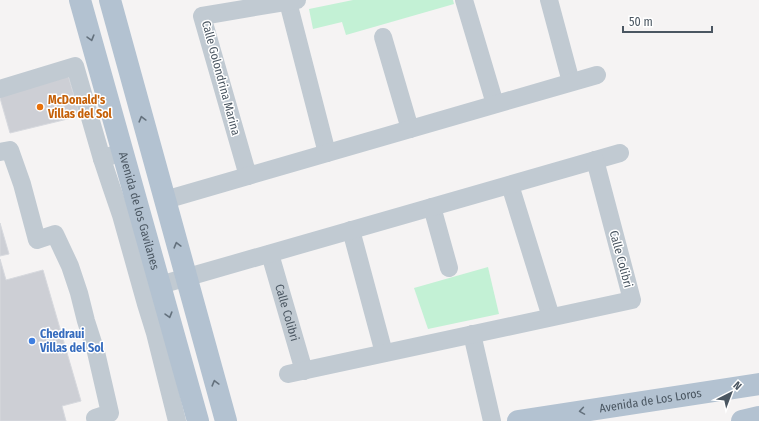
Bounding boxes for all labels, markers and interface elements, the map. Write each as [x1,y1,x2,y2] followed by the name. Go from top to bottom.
[623,8,712,34] scale bar
[629,15,653,29] text: 50 m
[199,19,243,137] street label: Calle Golondrina Marina
[86,34,95,41] one-way arrow
[47,93,113,121] place label: McDonald's Villas del Sol
[35,102,45,112] marker: McDonald's Villas del Sol
[139,116,147,123] one-way arrow
[116,150,162,271] street label: Avenida de los Gavilanes
[607,229,635,289] street label: Calle Colibri
[173,241,182,248] one-way arrow
[272,282,302,343] street label: Calle Colibri
[164,312,173,319] one-way arrow
[39,327,105,355] place label: Chedraui Villas del Sol
[27,336,37,346] marker: Chedraui Villas del Sol
[711,373,751,413] north arrow
[731,379,744,393] text: N
[211,380,220,387] one-way arrow
[598,386,703,415] street label: Avenida de Los Loros
[579,406,585,415] one-way arrow

